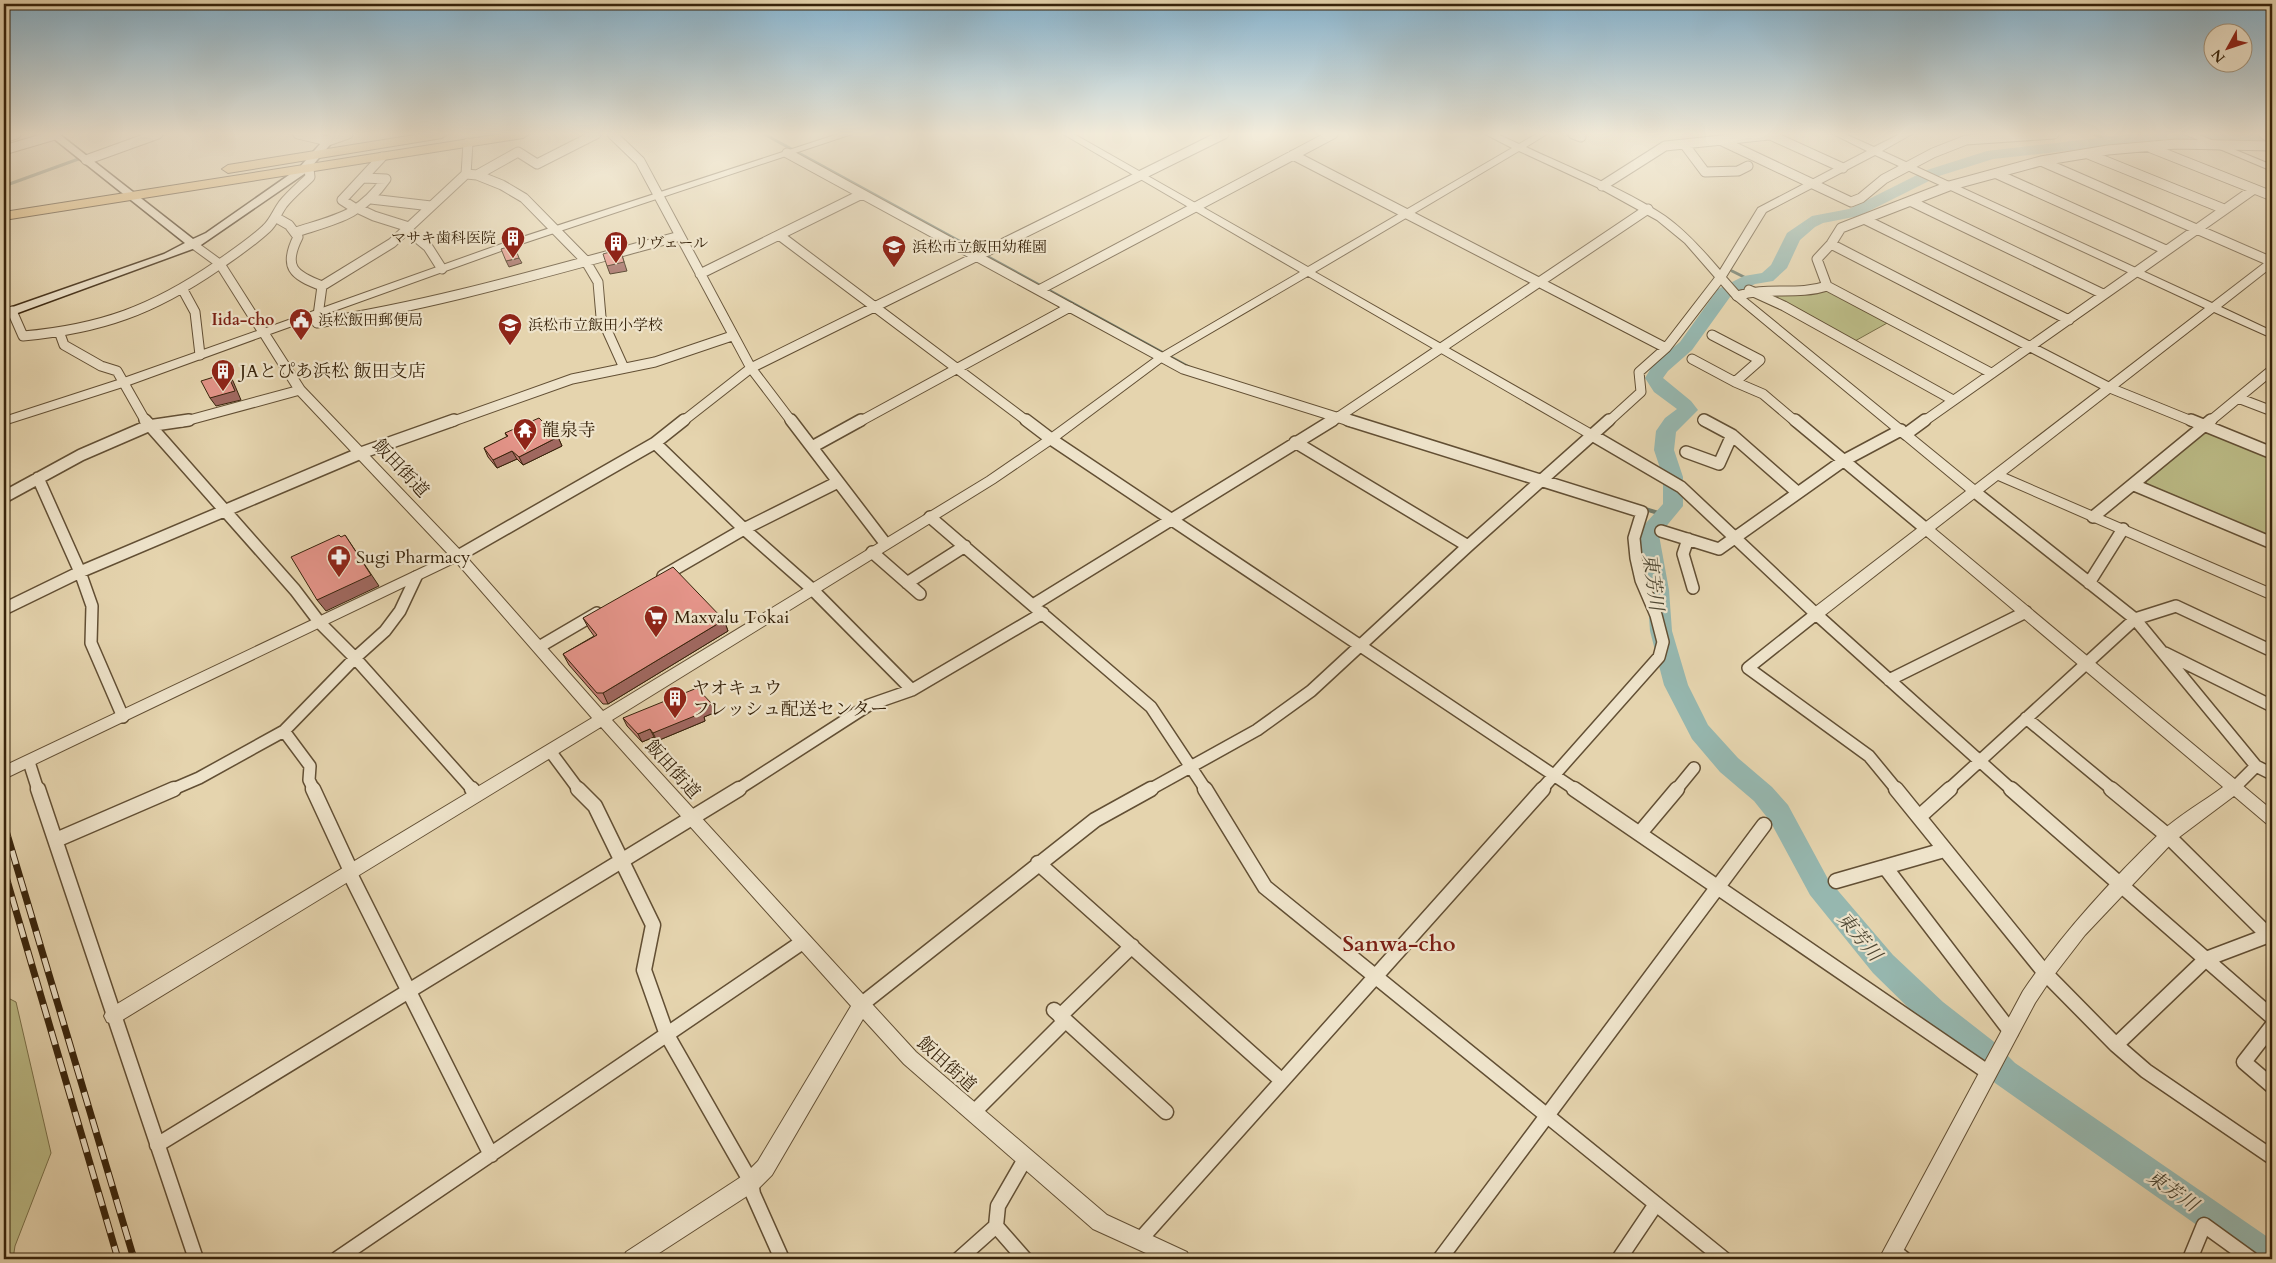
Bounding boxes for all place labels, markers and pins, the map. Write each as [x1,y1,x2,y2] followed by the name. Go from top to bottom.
[500,225,526,259] building icon: マサキ歯科医院
[391,228,496,248] place label: マサキ歯科医院
[603,230,629,264] building icon: リヴェール
[634,233,708,253] place label: リヴェール
[881,234,907,268] school or university icon: 浜松市立飯田幼稚園
[912,237,1047,257] place label: 浜松市立飯田幼稚園
[288,307,314,341] public building icon: 浜松飯田郵便局
[318,310,423,330] place label: 浜松飯田郵便局
[497,312,523,346] school or university icon: 浜松市立飯田小学校
[528,315,663,335] place label: 浜松市立飯田小学校
[210,358,236,392] building icon: JAとぴあ浜松 飯田支店
[237,359,426,384] place label: JAとぴあ浜松 飯田支店
[512,417,538,451] temple icon: 龍泉寺
[542,418,596,443] place label: 龍泉寺
[326,544,352,578] pharmacy icon: Sugi Pharmacy
[356,545,471,570] place label: Sugi Pharmacy
[643,604,669,638] supermarket icon: Maxvalu Tokai
[674,605,789,630] place label: Maxvalu Tokai
[692,676,888,722] place label: ヤオキュウ フレッシュ配送センター
[662,685,688,719] building icon: ヤオキュウ フレッシュ配送センター

